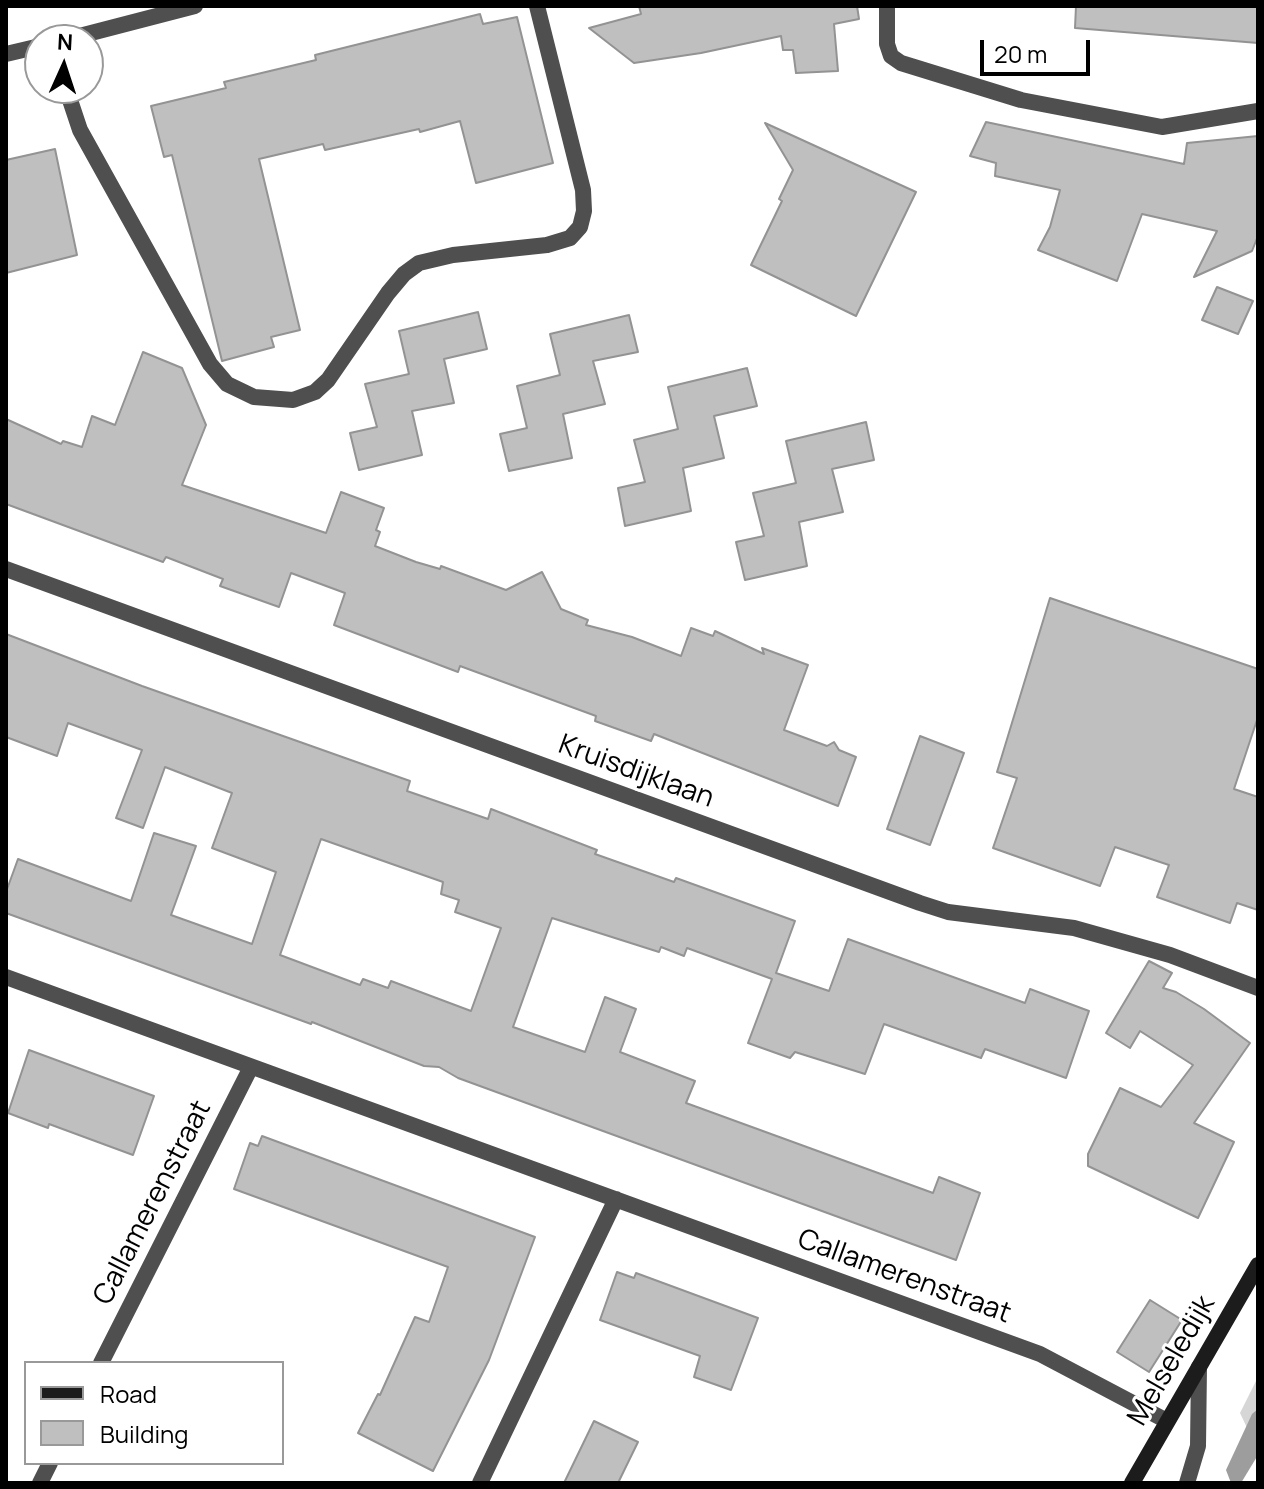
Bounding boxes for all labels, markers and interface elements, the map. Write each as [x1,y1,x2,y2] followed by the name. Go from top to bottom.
[24,24,104,104] north arrow
[984,24,1094,74] scale bar
[56,27,74,57] text: N
[994,37,1047,70] text: 20 m
[554,728,718,816] street label: Kruisdijklaan
[87,1095,219,1311] street label: Callamerenstraat
[793,1223,1015,1331] street label: Callamerenstraat
[1121,1290,1223,1432] street label: Melseledijk
[24,1361,284,1465] legend
[100,1377,157,1410] text: Road
[100,1417,188,1450] text: Building

